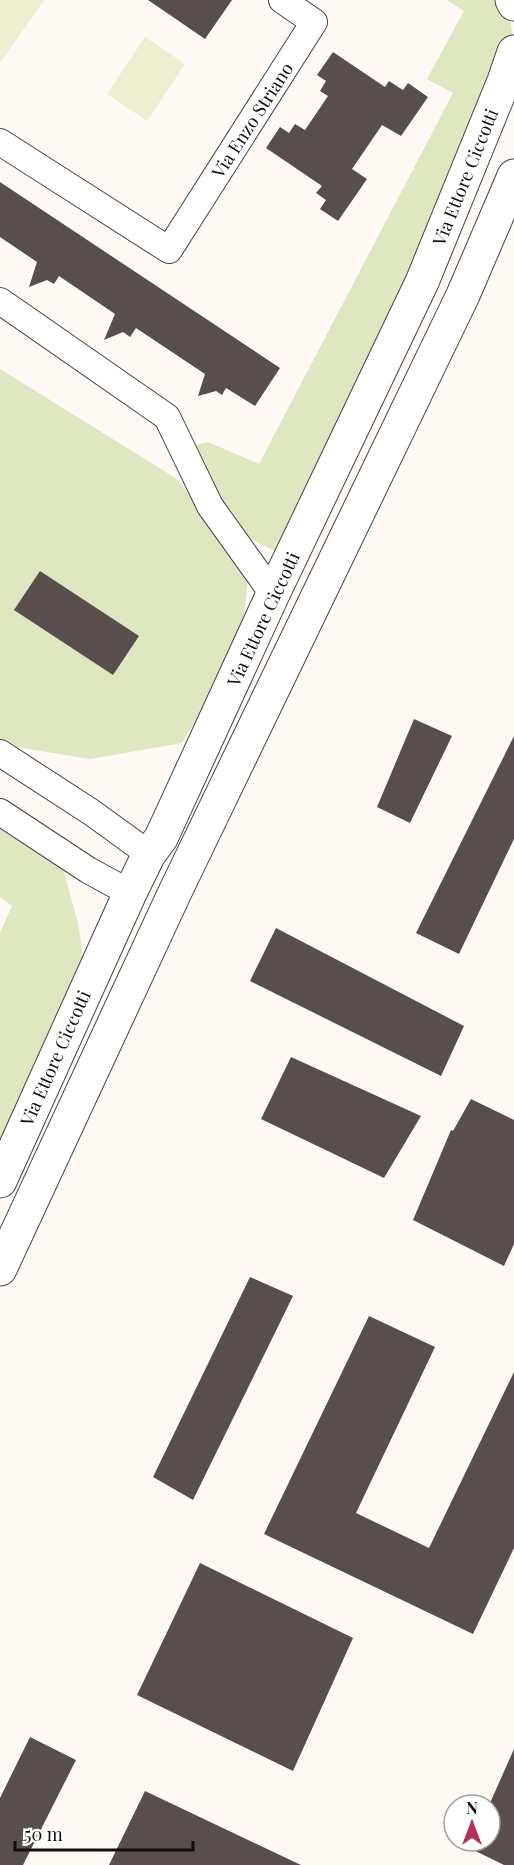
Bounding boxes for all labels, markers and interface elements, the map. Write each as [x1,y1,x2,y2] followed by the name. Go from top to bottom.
[205,58,298,183] street label: Via Enzo Striano
[426,105,503,250] street label: Via Ettore Ciccotti
[221,548,305,691] street label: Via Ettore Ciccotti
[14,987,96,1130] street label: Via Ettore Ciccotti
[442,1793,502,1853] north arrow
[466,1797,478,1818] text: N
[15,1814,194,1852] scale bar
[24,1822,63,1846] text: 50 m

